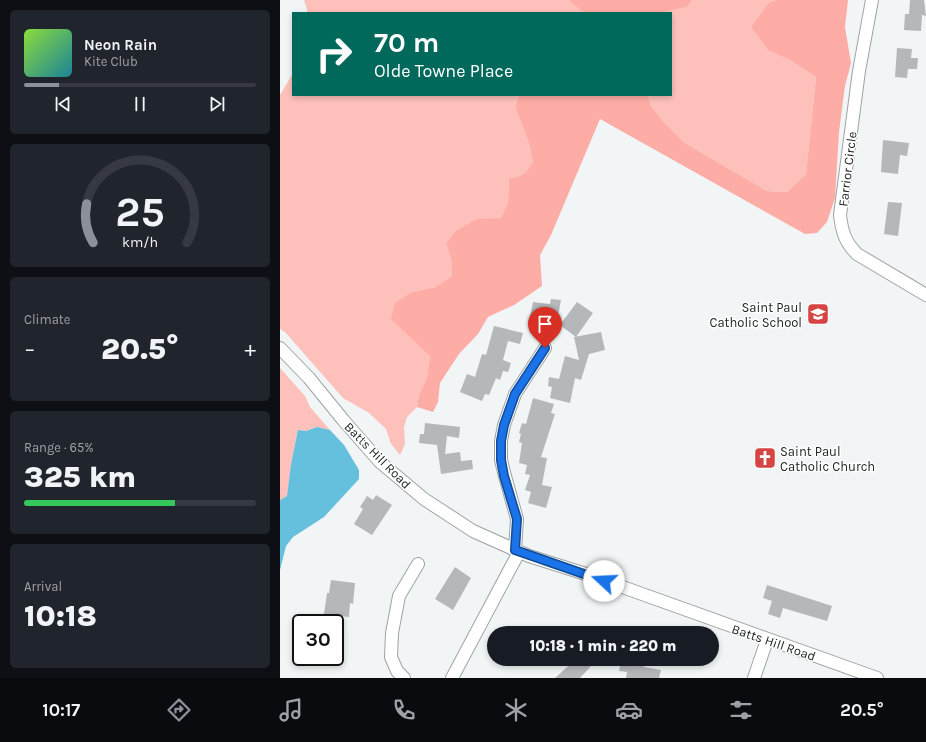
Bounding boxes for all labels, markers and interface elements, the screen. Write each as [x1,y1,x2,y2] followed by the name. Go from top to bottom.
[374,26,439,59] text: 70 m
[308,28,360,80] icon: right
[84,36,157,54] text: Neon Rain
[84,54,138,69] text: Kite Club
[374,60,513,82] text: Olde Towne Place
[52,93,74,115] icon: previous
[129,93,151,115] icon: pause
[206,93,228,115] icon: next
[835,130,860,207] street label: Farrior Circle
[115,188,165,236] text: 25
[122,234,158,251] text: km/h
[709,300,802,330] place label: Saint Paul Catholic School
[805,301,831,327] school or university icon: Saint Paul Catholic School
[528,307,562,348] pin
[24,312,70,327] text: Climate
[534,313,556,335] icon: arrive
[101,331,179,367] text: 20.5°
[24,336,36,362] text: −
[244,336,256,362] text: +
[341,419,414,492] street label: Batts Hill Road
[24,440,94,455] text: Range · 65%
[780,444,875,474] place label: Saint Paul Catholic Church
[752,445,778,471] church icon: Saint Paul Catholic Church
[24,459,136,495] text: 325 km
[583,560,625,602] position arrow
[24,579,62,594] text: Arrival
[24,598,97,634] text: 10:18
[292,614,344,666] speed limit sign: 30
[730,621,818,664] street label: Batts Hill Road
[529,637,677,655] text: 10:18 · 1 min · 220 m
[165,696,193,724] icon: directions
[277,696,305,724] icon: music
[390,696,418,724] icon: phone
[502,696,530,724] icon: climate
[615,696,643,724] icon: car
[727,696,755,724] icon: filters
[42,699,80,721] text: 10:17
[840,699,884,721] text: 20.5°

